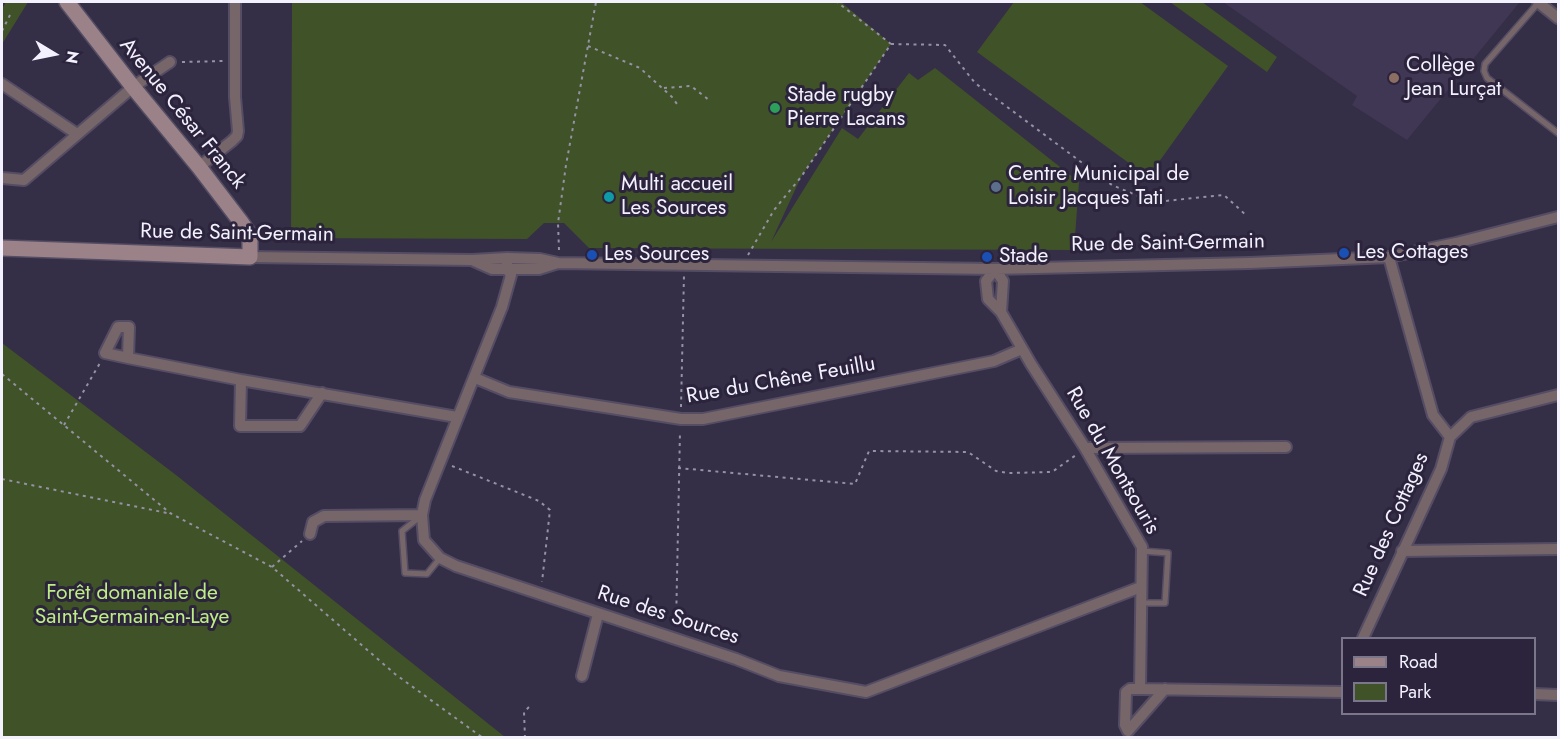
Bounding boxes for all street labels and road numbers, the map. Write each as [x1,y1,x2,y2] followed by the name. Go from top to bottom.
[113,34,251,194] street label: Avenue César Franck
[140,220,334,248] street label: Rue de Saint-Germain
[1071,230,1265,258] street label: Rue de Saint-Germain
[685,352,877,410] street label: Rue du Chêne Feuillu
[1060,383,1164,539] street label: Rue du Montsouris
[1349,449,1435,601] street label: Rue des Cottages
[594,581,742,651] street label: Rue des Sources

